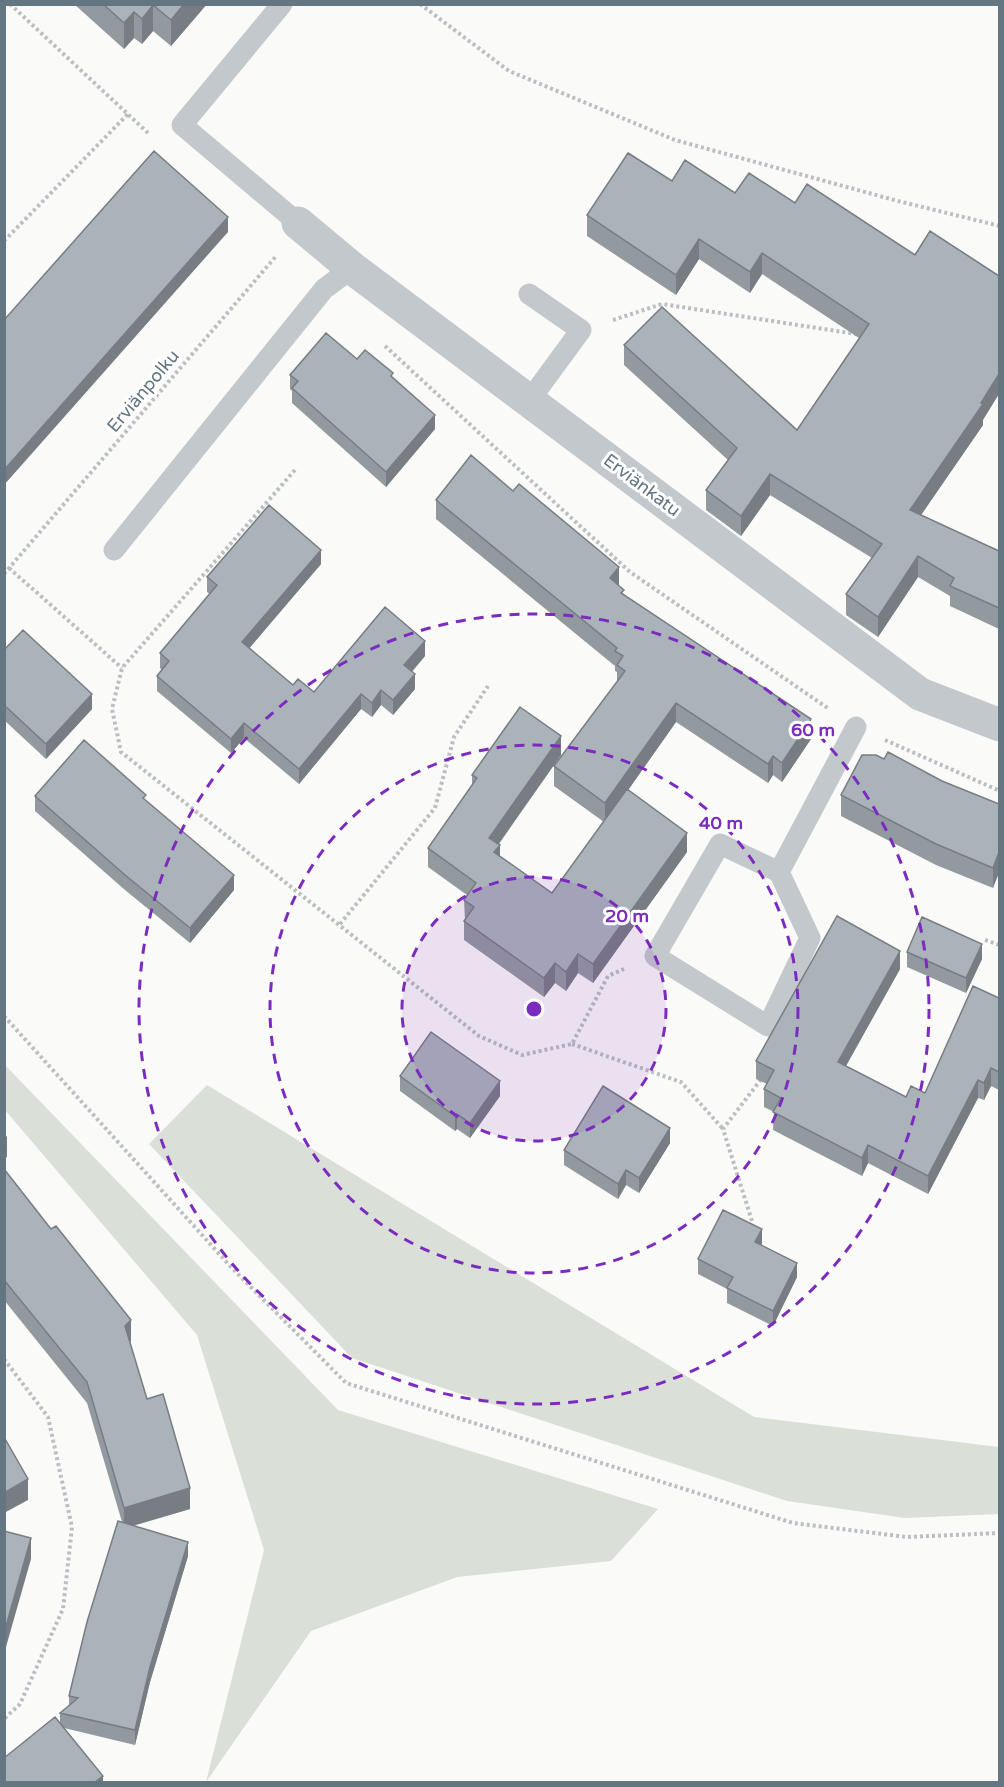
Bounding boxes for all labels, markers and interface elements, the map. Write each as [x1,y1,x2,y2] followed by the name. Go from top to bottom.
[102,345,184,437] street label: Erviänpolku
[599,449,685,521] street label: Erviänkatu
[791,719,835,741] text: 60 m
[699,812,743,834] text: 40 m
[605,905,649,927] text: 20 m
[524,999,544,1019] centre of rings

